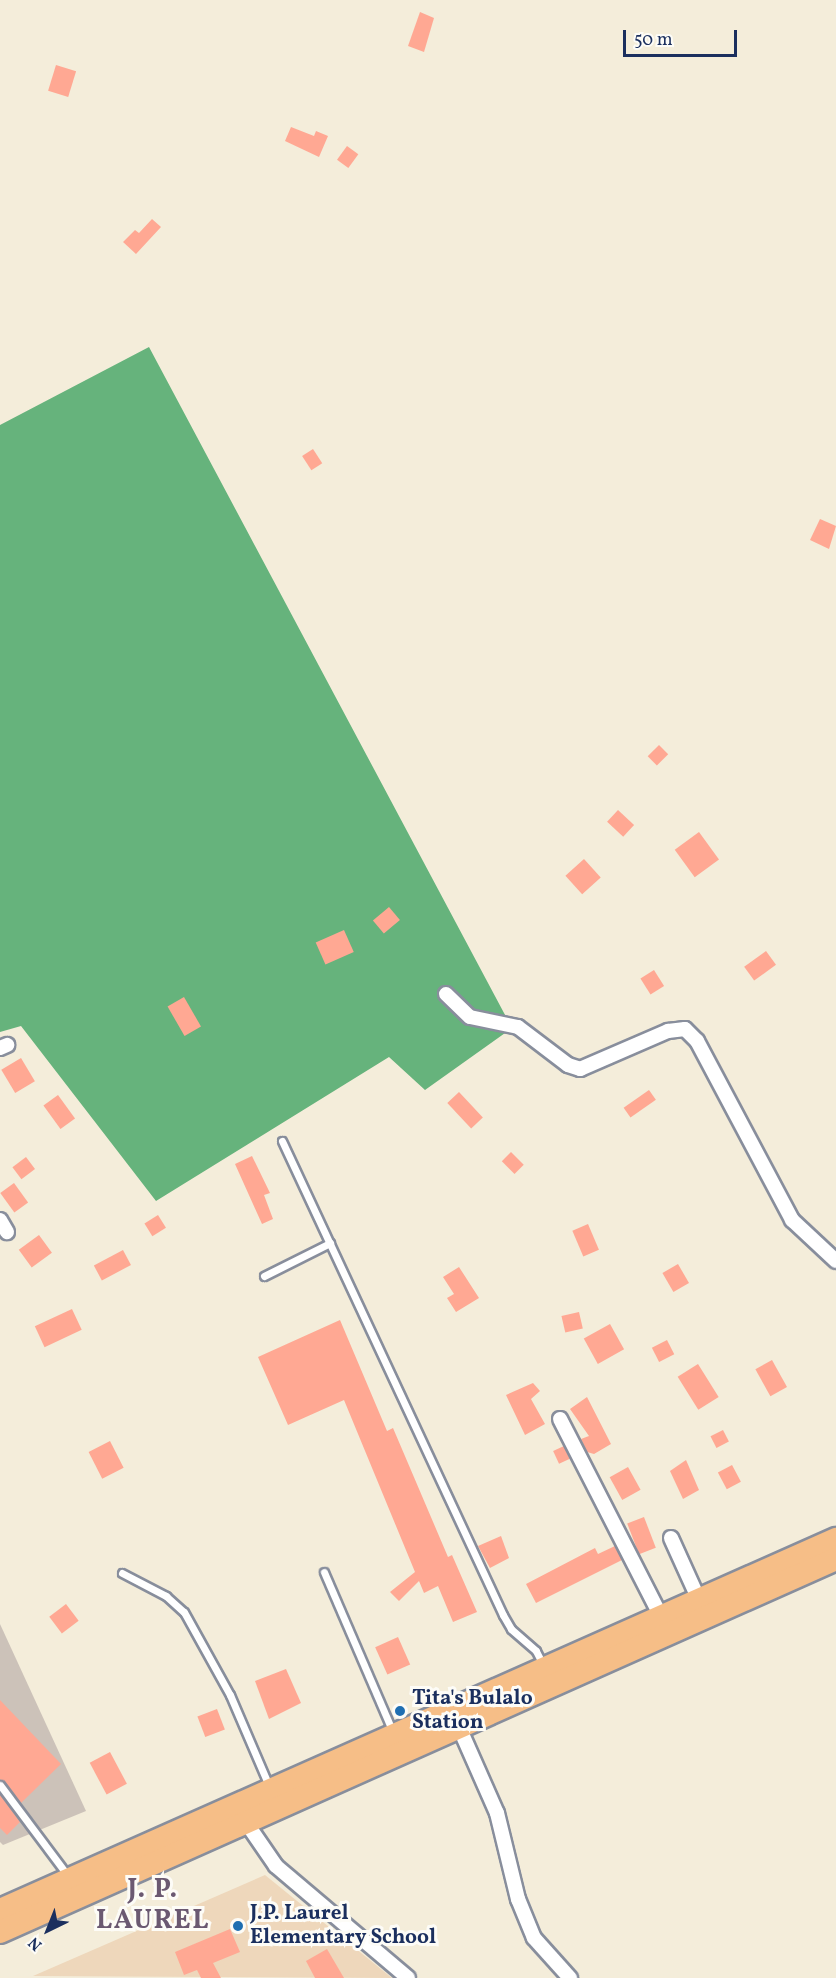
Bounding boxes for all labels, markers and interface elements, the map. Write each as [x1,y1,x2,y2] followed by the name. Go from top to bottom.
[626,18,740,56] scale bar
[634,28,673,53] text: 50 m
[412,1686,533,1736] place label: Tita's Bulalo Station
[393,1704,407,1718] marker: Tita's Bulalo Station
[96,1874,210,1937] district label: J. P. LAUREL
[18,1900,78,1960] north arrow
[250,1901,436,1951] place label: J.P. Laurel Elementary School
[231,1919,245,1933] marker: J.P. Laurel Elementary School
[24,1931,47,1955] text: N

